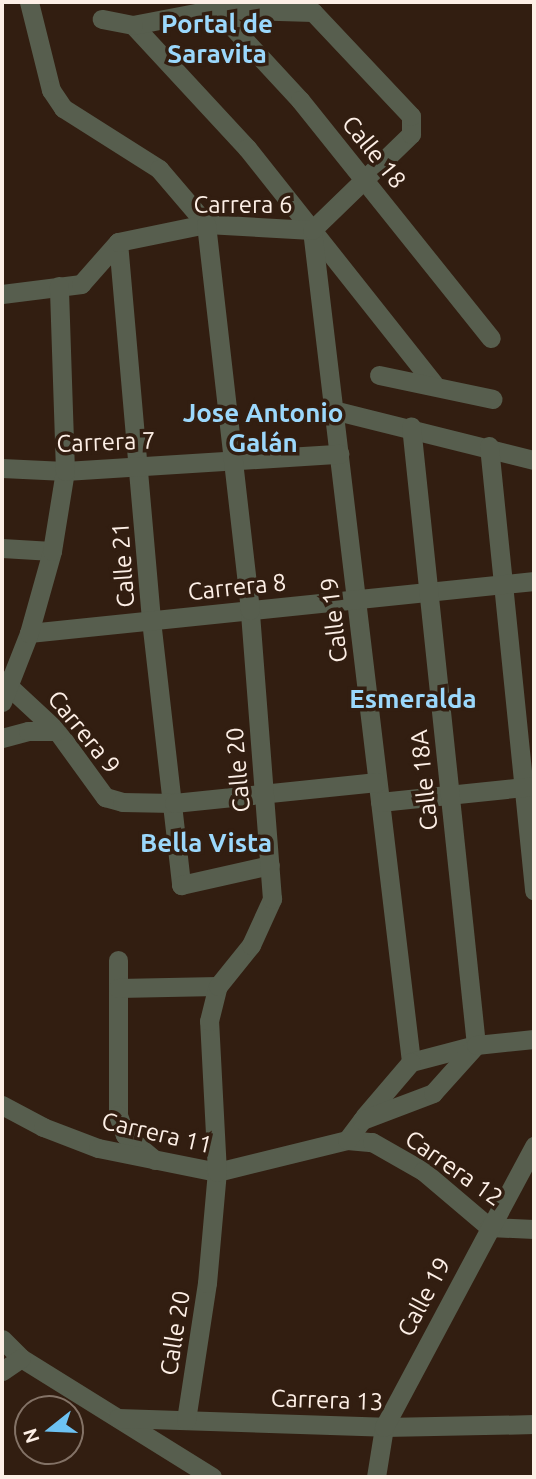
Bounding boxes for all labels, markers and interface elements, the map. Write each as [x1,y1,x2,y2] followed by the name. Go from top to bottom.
[161,8,273,70] district label: Portal de Saravita
[336,110,412,194] street label: Calle 18
[194,191,292,219] street label: Carrera 6
[183,397,343,458] district label: Jose Antonio Galán
[56,426,156,458] street label: Carrera 7
[106,521,140,609] street label: Calle 21
[186,568,288,606] street label: Carrera 8
[314,576,354,664] street label: Calle 19
[349,683,477,715] district label: Esmeralda
[42,684,126,780] street label: Carrera 9
[220,726,256,814] street label: Calle 20
[404,728,444,832] street label: Calle 18A
[140,827,272,859] district label: Bella Vista
[99,1106,215,1160] street label: Carrera 11
[400,1124,508,1212] street label: Carrera 12
[391,1253,457,1341] street label: Calle 19
[154,1289,196,1377] street label: Calle 20
[270,1384,384,1416] street label: Carrera 13
[14,1395,84,1465] north arrow
[18,1426,44,1446] text: N

